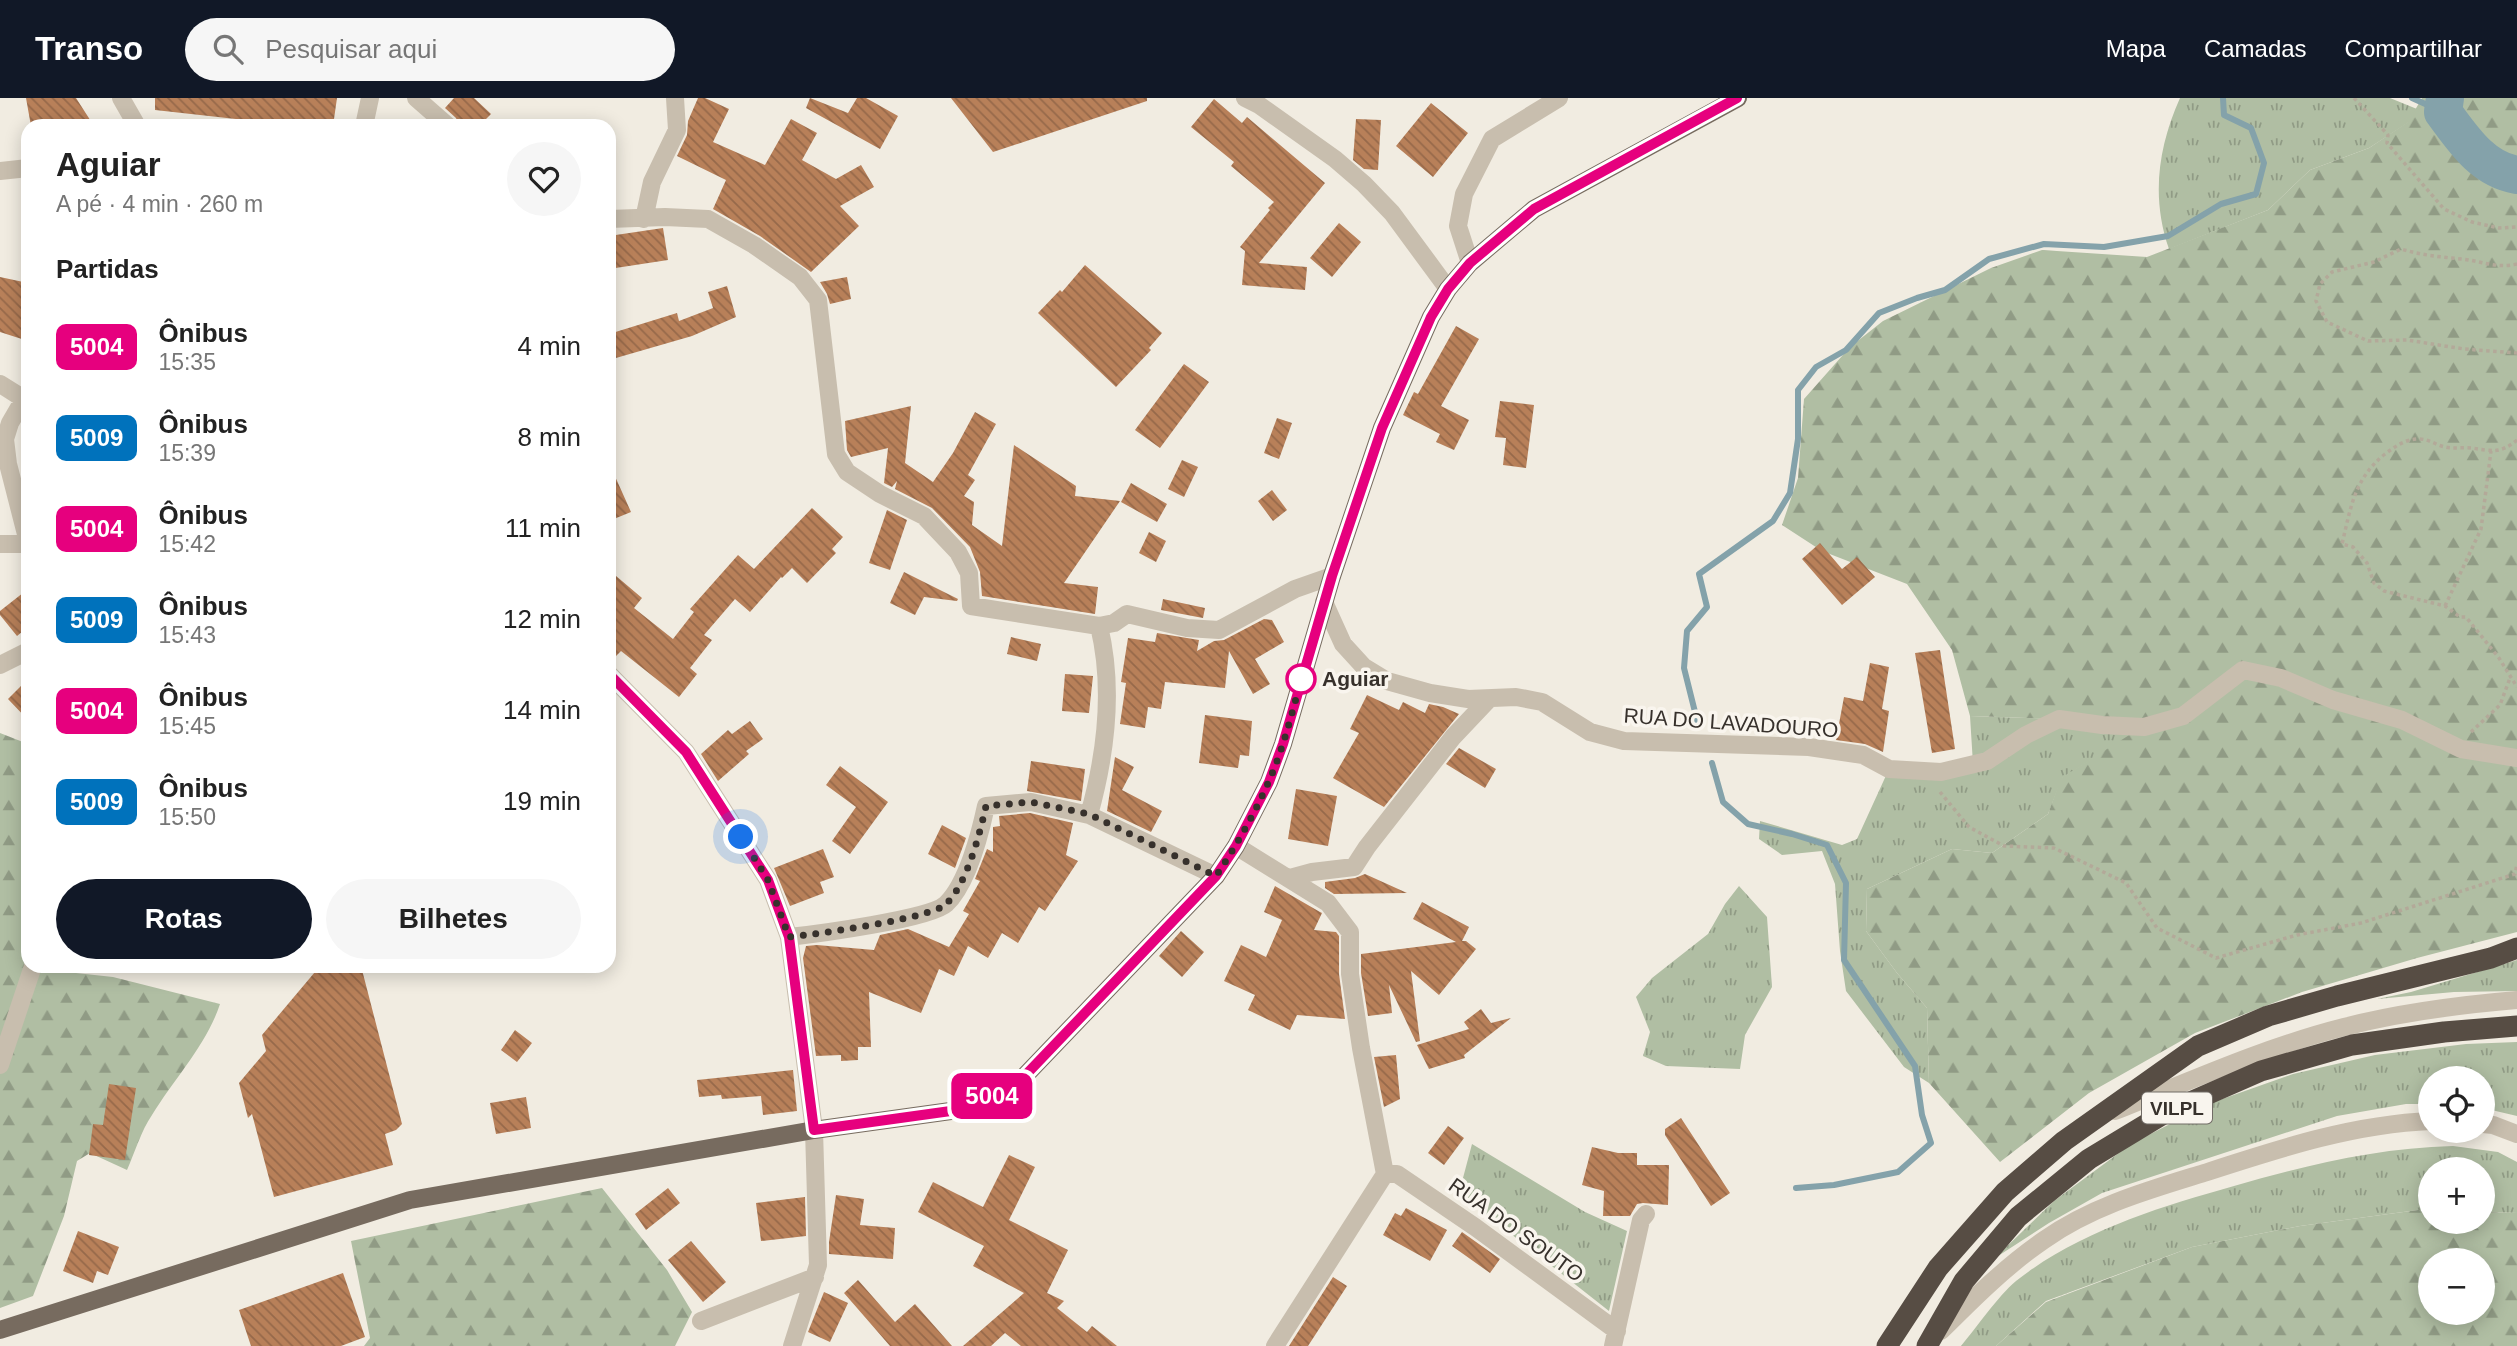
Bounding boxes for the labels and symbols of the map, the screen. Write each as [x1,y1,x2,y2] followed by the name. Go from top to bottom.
[1286,664,1316,694] marker: Aguiar
[1322,667,1389,690] place label: Aguiar
[1623,704,1839,741] street label: RUA DO LAVADOURO
[723,819,758,854] your location
[943,1073,1041,1119] line badge: 5004
[2142,1092,2212,1124] road number: VILPL
[1445,1173,1588,1286] street label: RUA DO SOUTO

